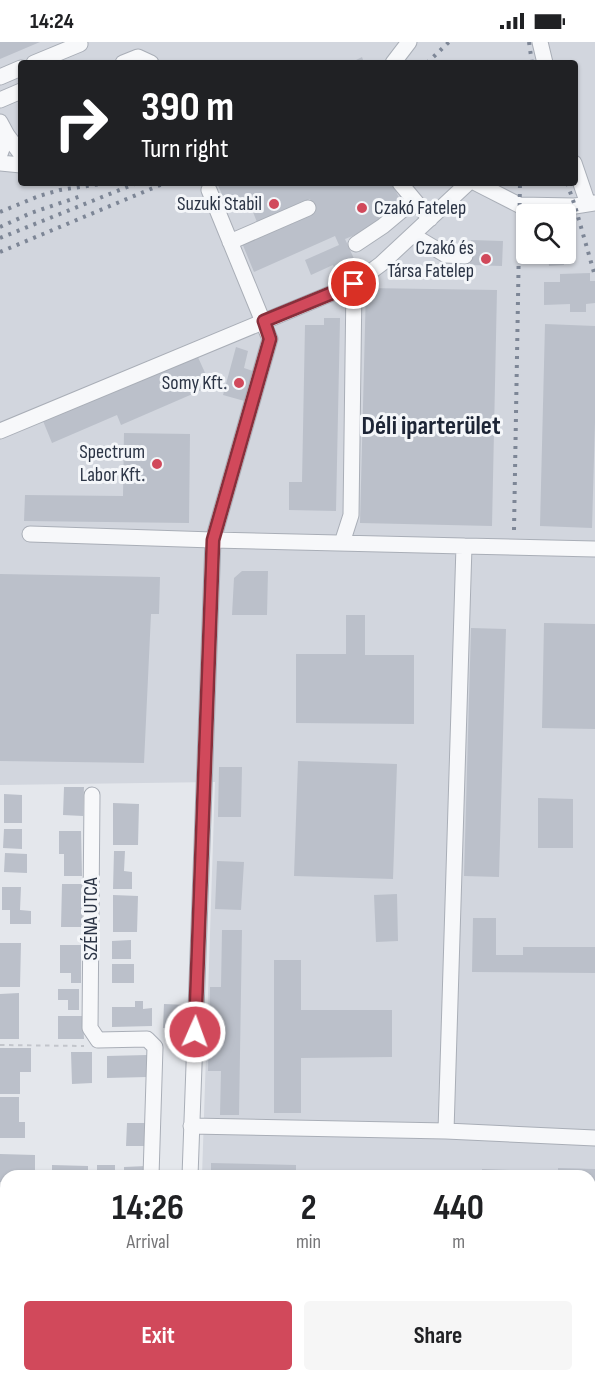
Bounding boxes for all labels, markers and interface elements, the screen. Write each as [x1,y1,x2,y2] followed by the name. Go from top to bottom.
[30,8,74,35] text: 14:24
[141,82,234,133] text: 390 m
[42,84,120,162] icon: right
[141,133,228,165] text: Turn right
[177,192,262,216] place label: Suzuki Stabil
[374,196,466,220] place label: Czakó Fatelep
[267,197,281,211] marker: Suzuki Stabil
[355,201,369,215] marker: Czakó Fatelep
[516,204,576,264] map controls
[516,204,576,264] button: search
[387,236,474,283] place label: Czakó és Társa Fatelep
[479,252,493,266] marker: Czakó és Társa Fatelep
[328,258,379,309] pin
[337,267,370,300] icon: arrive
[162,371,227,395] place label: Somy Kft.
[232,376,246,390] marker: Somy Kft.
[362,411,501,442] district label: Déli iparterület
[79,440,145,487] place label: Spectrum Labor Kft.
[150,457,164,471] marker: Spectrum Labor Kft.
[79,877,103,961] street label: SZÉNA UTCA
[163,1000,227,1064] position arrow
[112,1187,184,1230] text: 14:26
[301,1187,316,1230] text: 2
[433,1187,484,1230] text: 440
[127,1230,170,1254] text: Arrival
[296,1230,321,1254] text: min
[452,1230,465,1254] text: m
[24,1301,292,1370] button: Exit
[304,1301,572,1370] button: Share

